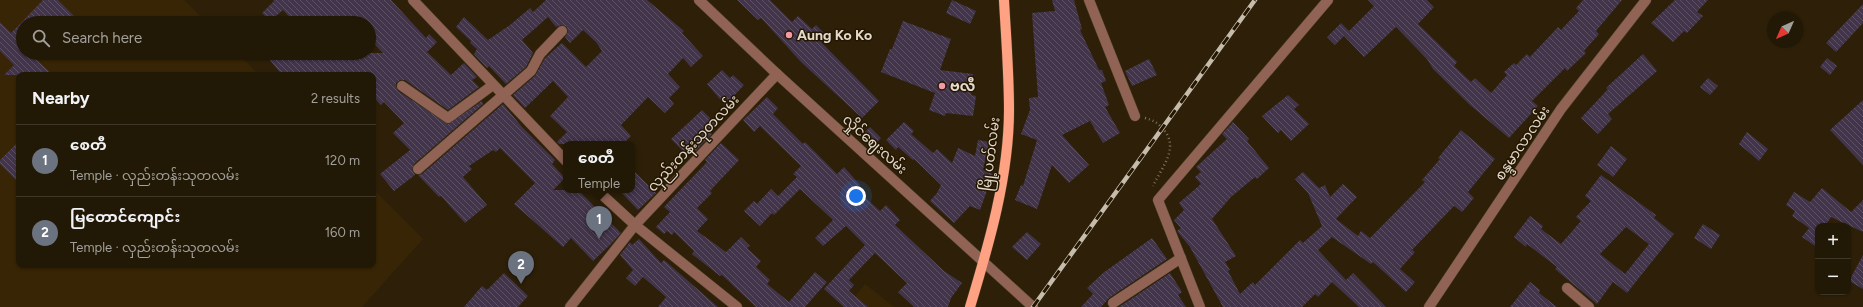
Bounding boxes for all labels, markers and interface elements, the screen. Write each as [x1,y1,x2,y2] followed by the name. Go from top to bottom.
[1767,12,1803,48] north arrow
[16,16,376,60] search box
[30,27,52,49] icon: search
[797,27,872,44] place label: Aung Ko Ko
[62,29,142,47] text: Search here
[784,30,794,40] marker: Aung Ko Ko
[950,76,975,95] place label: ဗလီ
[937,81,947,91] marker: ဗလီ
[32,88,90,108] text: Nearby
[643,90,745,197] street label: လှည်းတန်းသုတလမ်း
[311,91,360,106] text: 2 results
[1490,102,1556,186] street label: စန္ဒမာလာလမ်း
[837,110,912,180] street label: လှိုင်ဈေးလမ်း
[976,116,1006,192] street label: မြို့ပတ်လမ်း
[70,136,107,154] text: စေတီ
[563,141,635,193] popup
[578,149,615,167] text: စေတီ
[42,153,48,168] text: 1
[325,153,360,168] text: 120 m
[70,168,239,183] text: Temple · လှည်းတန်းသုတလမ်း
[578,176,620,191] text: Temple
[846,186,866,206] your location
[586,206,612,239] pin: 1
[70,208,180,226] text: မြတောင်ကျောင်း
[1815,223,1851,295] map controls
[1815,223,1851,259] button: +
[41,225,49,240] text: 2
[325,225,360,240] text: 160 m
[70,240,239,255] text: Temple · လှည်းတန်းသုတလမ်း
[508,251,534,284] pin: 2
[1815,259,1851,295] button: −

